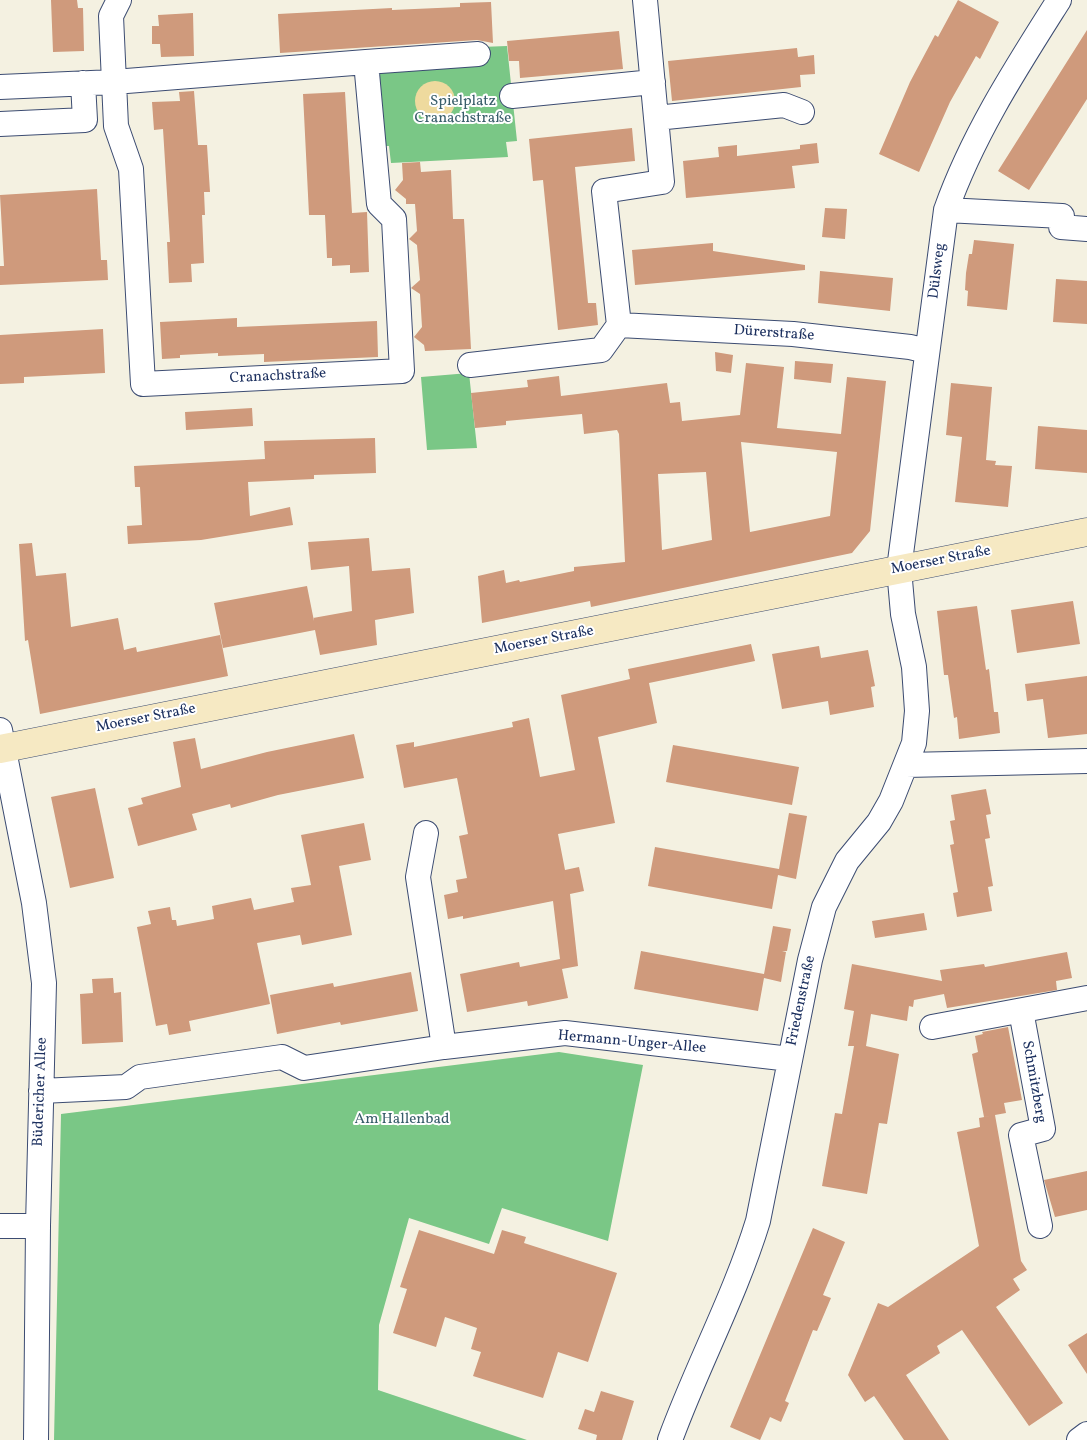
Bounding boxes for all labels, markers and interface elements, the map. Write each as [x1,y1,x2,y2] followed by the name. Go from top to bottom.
[415,93,511,128] park label: Spielplatz Cranachstraße
[926,242,950,300] street label: Dülsweg
[733,322,815,346] street label: Dürerstraße
[229,365,327,389] street label: Cranachstraße
[890,543,992,579] street label: Moerser Straße
[493,623,595,659] street label: Moerser Straße
[95,701,197,737] street label: Moerser Straße
[784,954,820,1048] street label: Friedenstraße
[557,1028,707,1058] street label: Hermann-Unger-Allee
[30,1037,52,1147] street label: Büdericher Allee
[1017,1039,1049,1125] street label: Schmitzberg
[355,1111,449,1129] park label: Am Hallenbad

